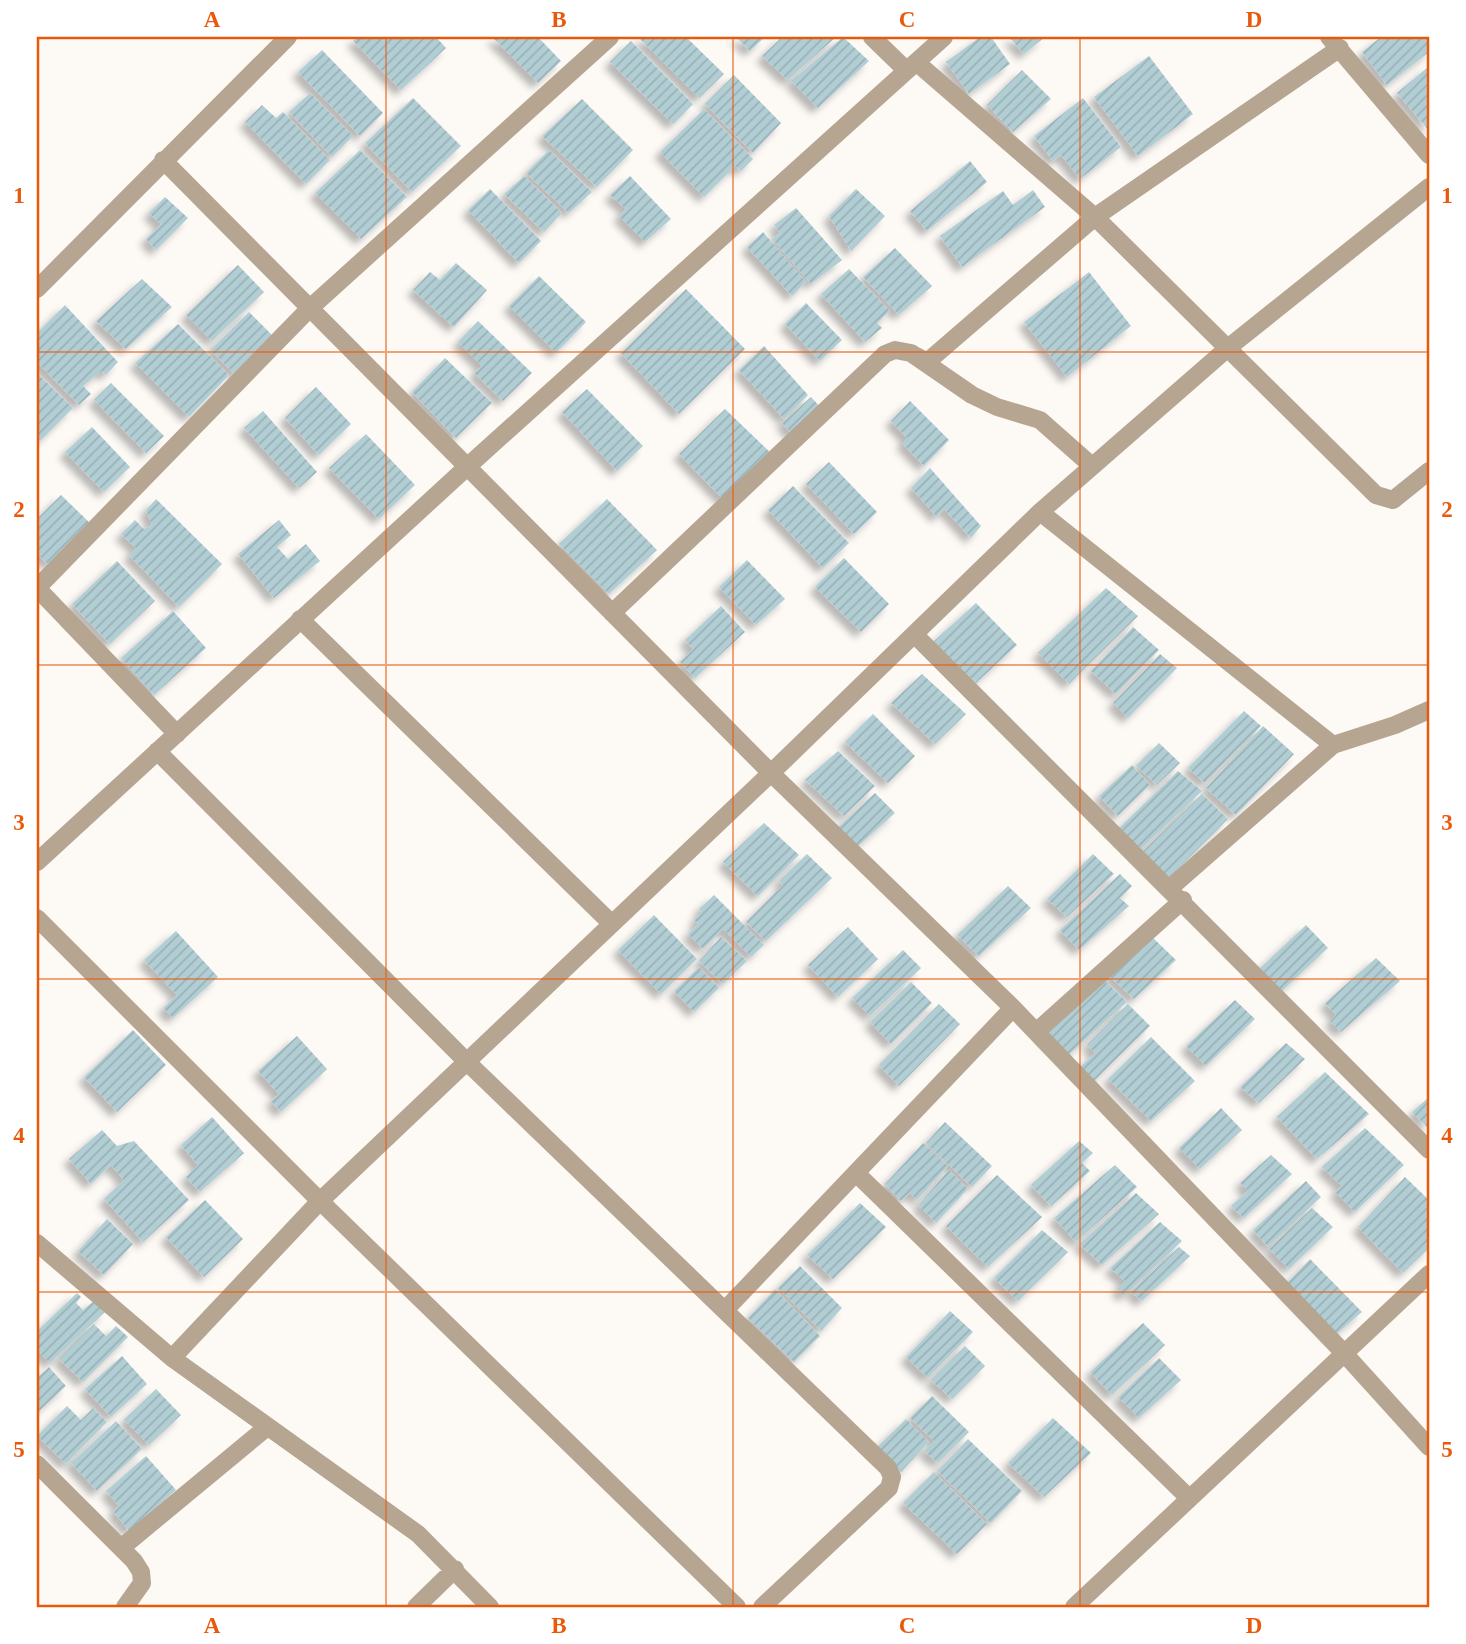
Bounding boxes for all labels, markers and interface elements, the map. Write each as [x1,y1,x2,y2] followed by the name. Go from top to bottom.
[204,7,221,32] text: A
[551,7,567,32] text: B
[899,7,915,32] text: C
[1246,7,1262,32] text: D
[13,183,25,208] text: 1
[1441,183,1453,208] text: 1
[13,497,25,522] text: 2
[1441,497,1453,522] text: 2
[13,810,25,835] text: 3
[1441,810,1453,835] text: 3
[13,1123,25,1148] text: 4
[1441,1123,1453,1148] text: 4
[13,1437,25,1462] text: 5
[1441,1437,1453,1462] text: 5
[204,1613,221,1638] text: A
[551,1613,567,1638] text: B
[899,1613,915,1638] text: C
[1246,1613,1262,1638] text: D

